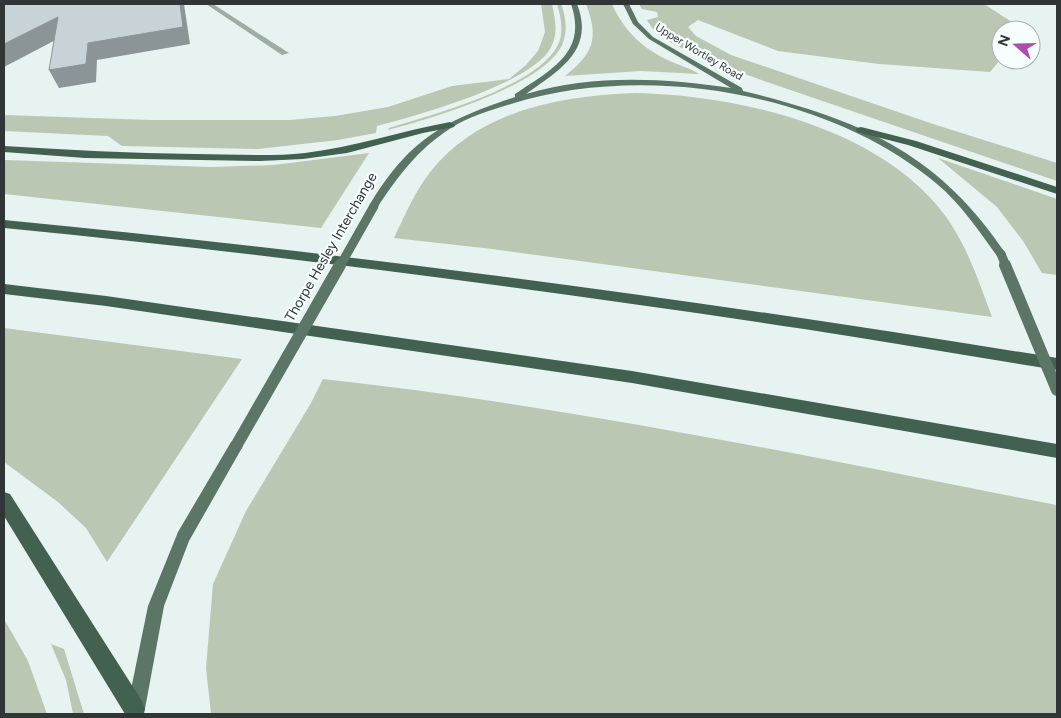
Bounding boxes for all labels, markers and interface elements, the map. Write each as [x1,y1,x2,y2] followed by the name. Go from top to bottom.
[991,20,1041,70] north arrow
[653,21,745,83] street label: Upper Wortley Road
[994,33,1014,49] text: N
[281,169,381,325] street label: Thorpe Hesley Interchange

